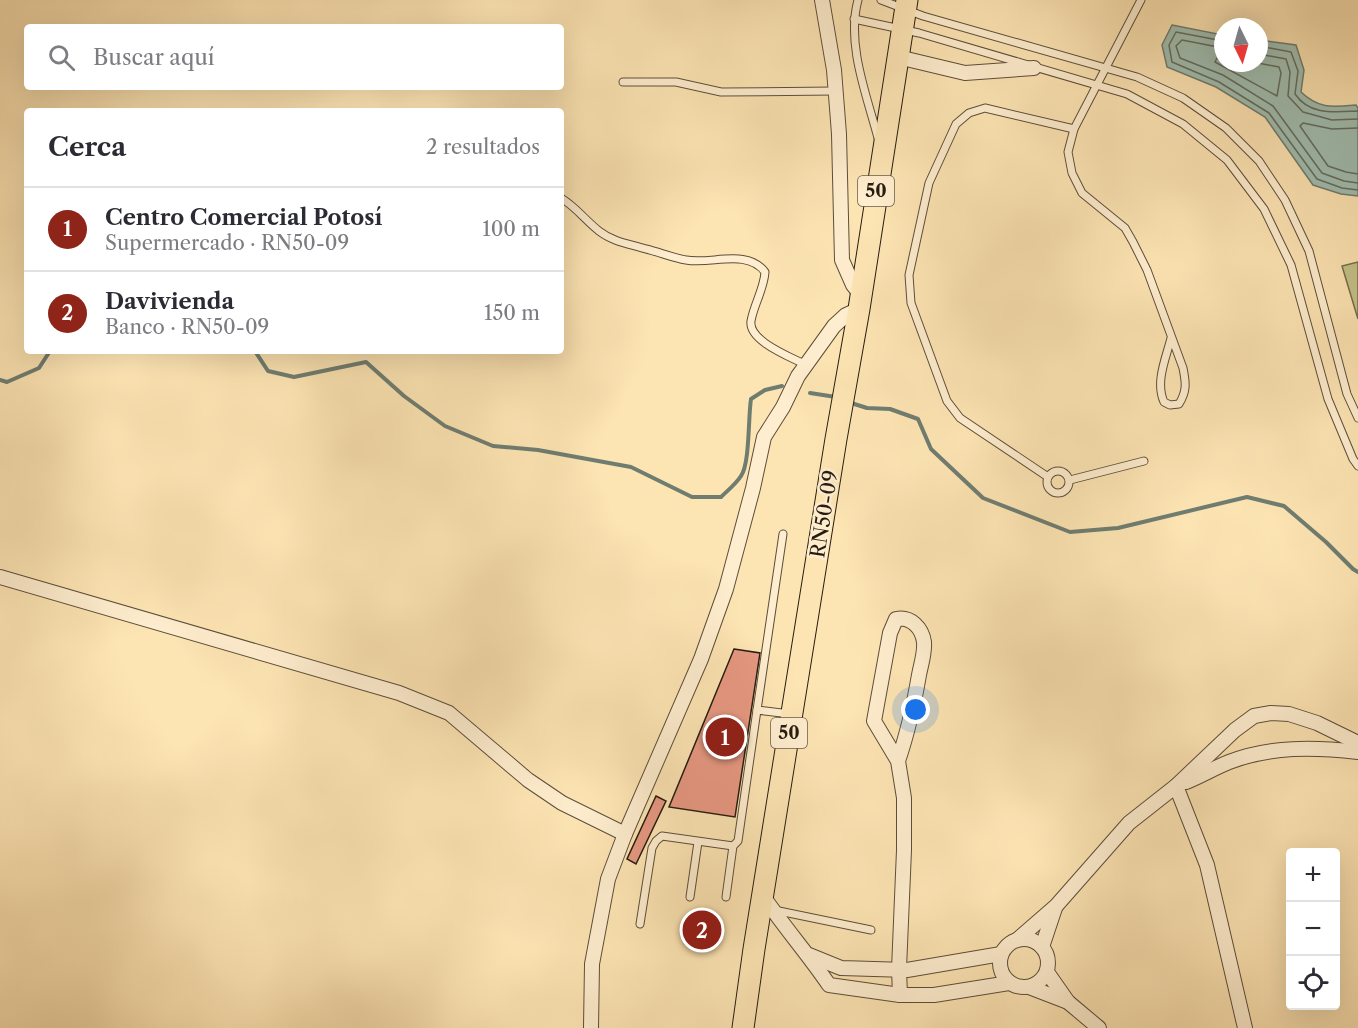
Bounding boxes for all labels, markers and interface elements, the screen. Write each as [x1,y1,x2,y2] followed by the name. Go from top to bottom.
[1214,18,1268,72] north arrow
[24,24,564,90] search box
[45,41,78,74] icon: search
[93,44,215,71] text: Buscar aquí
[48,131,126,163] text: Cerca
[426,135,540,159] text: 2 resultados
[858,176,894,206] road number: 50
[105,204,382,231] text: Centro Comercial Potosí
[63,217,72,241] text: 1
[482,217,540,241] text: 100 m
[105,231,349,255] text: Supermercado · RN50-09
[105,288,234,315] text: Davivienda
[62,301,73,325] text: 2
[484,301,540,325] text: 150 m
[105,315,269,339] text: Banco · RN50-09
[805,469,843,559] street label: RN50-09
[901,695,930,724] your location
[706,714,744,760] pin: 1
[771,718,807,748] road number: 50
[1286,848,1340,1010] map controls
[1286,848,1340,902] button: +
[1286,902,1340,956] button: −
[682,908,722,952] pin: 2
[1286,956,1340,1010] button: locate

